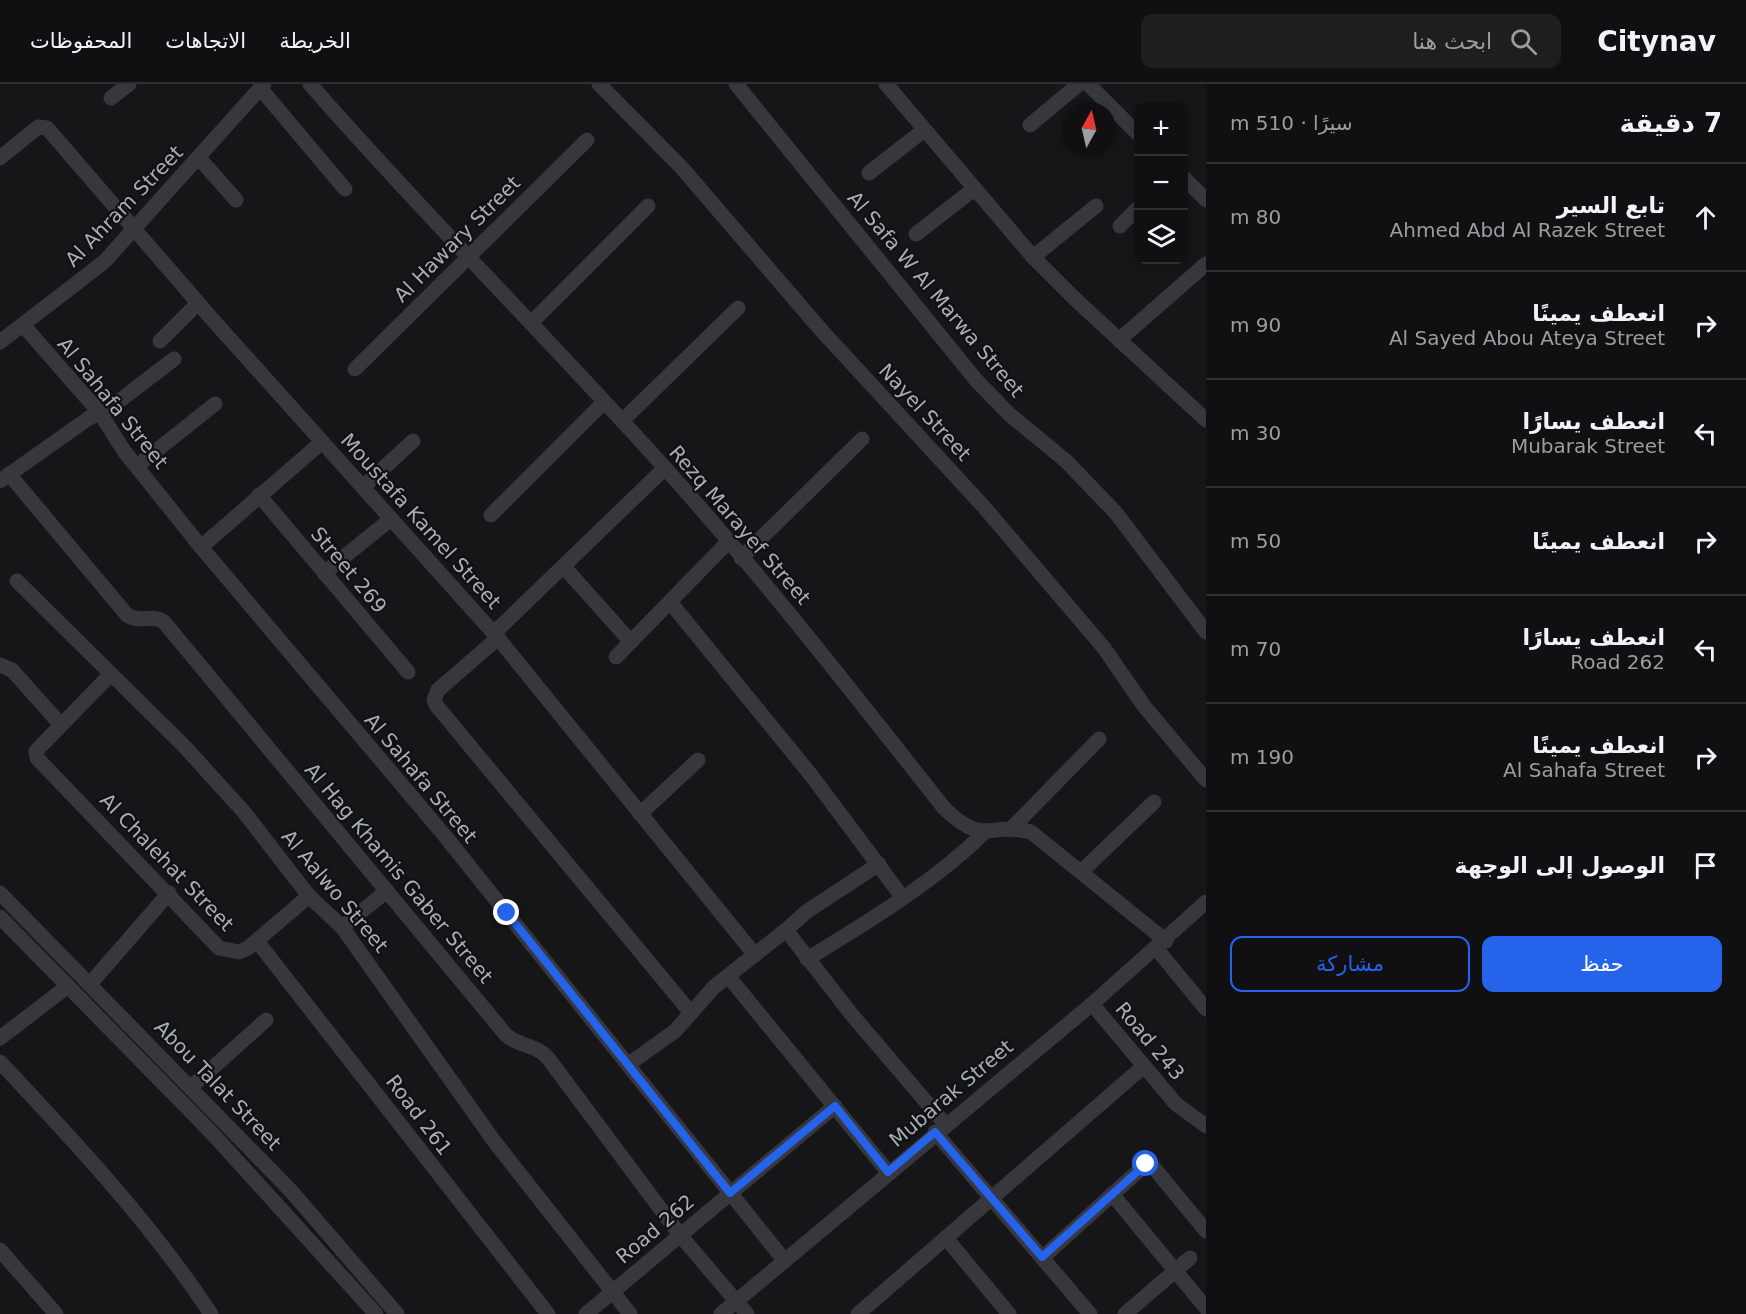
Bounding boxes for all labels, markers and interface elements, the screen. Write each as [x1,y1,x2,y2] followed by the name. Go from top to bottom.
[1141,14,1561,68] search box
[1507,25,1540,58] icon: search
[1597,25,1716,58] text: Citynav
[30,29,132,53] text: المحفوظات
[165,29,246,53] text: الاتجاهات
[279,29,351,53] text: الخريطة
[1412,29,1492,54] text: ابحث هنا
[1062,102,1116,156] north arrow
[1134,102,1188,264] map controls
[1134,102,1188,156] button: +
[1619,108,1722,138] text: 7 دقيقة
[1230,111,1353,135] text: سيرًا · 510 m
[60,140,188,272] street label: Al Ahram Street
[1134,156,1188,210] button: −
[389,171,525,307] street label: Al Hawary Street
[843,186,1029,402] street label: Al Safa W Al Marwa Street
[1557,193,1665,218] text: تابع السير
[1689,201,1722,234] icon: ahead
[1230,205,1281,229] text: 80 m
[1134,210,1188,264] button: layers
[1390,218,1665,242] text: Ahmed Abd Al Razek Street
[1532,301,1665,326] text: انعطف يمينًا
[1689,309,1722,342] icon: right
[1230,313,1281,337] text: 90 m
[1389,326,1665,350] text: Al Sayed Abou Ateya Street
[53,333,173,474] street label: Al Sahafa Street
[874,358,976,466] street label: Nayel Street
[1522,409,1665,434] text: انعطف يسارًا
[1689,417,1722,450] icon: left
[1230,421,1281,445] text: 30 m
[336,428,506,614] street label: Moustafa Kamel Street
[1511,434,1665,458] text: Mubarak Street
[664,440,816,610] street label: Rezq Marayef Street
[306,522,392,618] street label: Street 269
[1689,525,1722,558] icon: right
[1230,529,1281,553] text: 50 m
[1532,529,1665,554] text: انعطف يمينًا
[1522,625,1665,650] text: انعطف يسارًا
[1689,633,1722,666] icon: left
[1230,637,1281,661] text: 70 m
[1570,650,1665,674] text: Road 262
[360,708,482,848] street label: Al Sahafa Street
[1532,733,1665,758] text: انعطف يمينًا
[1689,741,1722,774] icon: right
[1230,745,1294,769] text: 190 m
[300,758,498,988] street label: Al Hag Khamis Gaber Street
[1503,758,1665,782] text: Al Sahafa Street
[95,788,239,936] street label: Al Chalehat Street
[277,825,393,957] street label: Al Aalwo Street
[1689,849,1722,882] icon: arrive
[1455,853,1665,878] text: الوصول إلى الوجهة
[493,899,519,925] route end
[1230,936,1470,992] button: مشاركة
[1482,936,1722,992] button: حفظ
[1110,997,1190,1085] street label: Road 243
[150,1015,286,1155] street label: Abou Talat Street
[884,1034,1018,1152] street label: Mubarak Street
[381,1070,457,1160] street label: Road 261
[1132,1150,1158,1176] route start
[611,1189,699,1269] street label: Road 262

